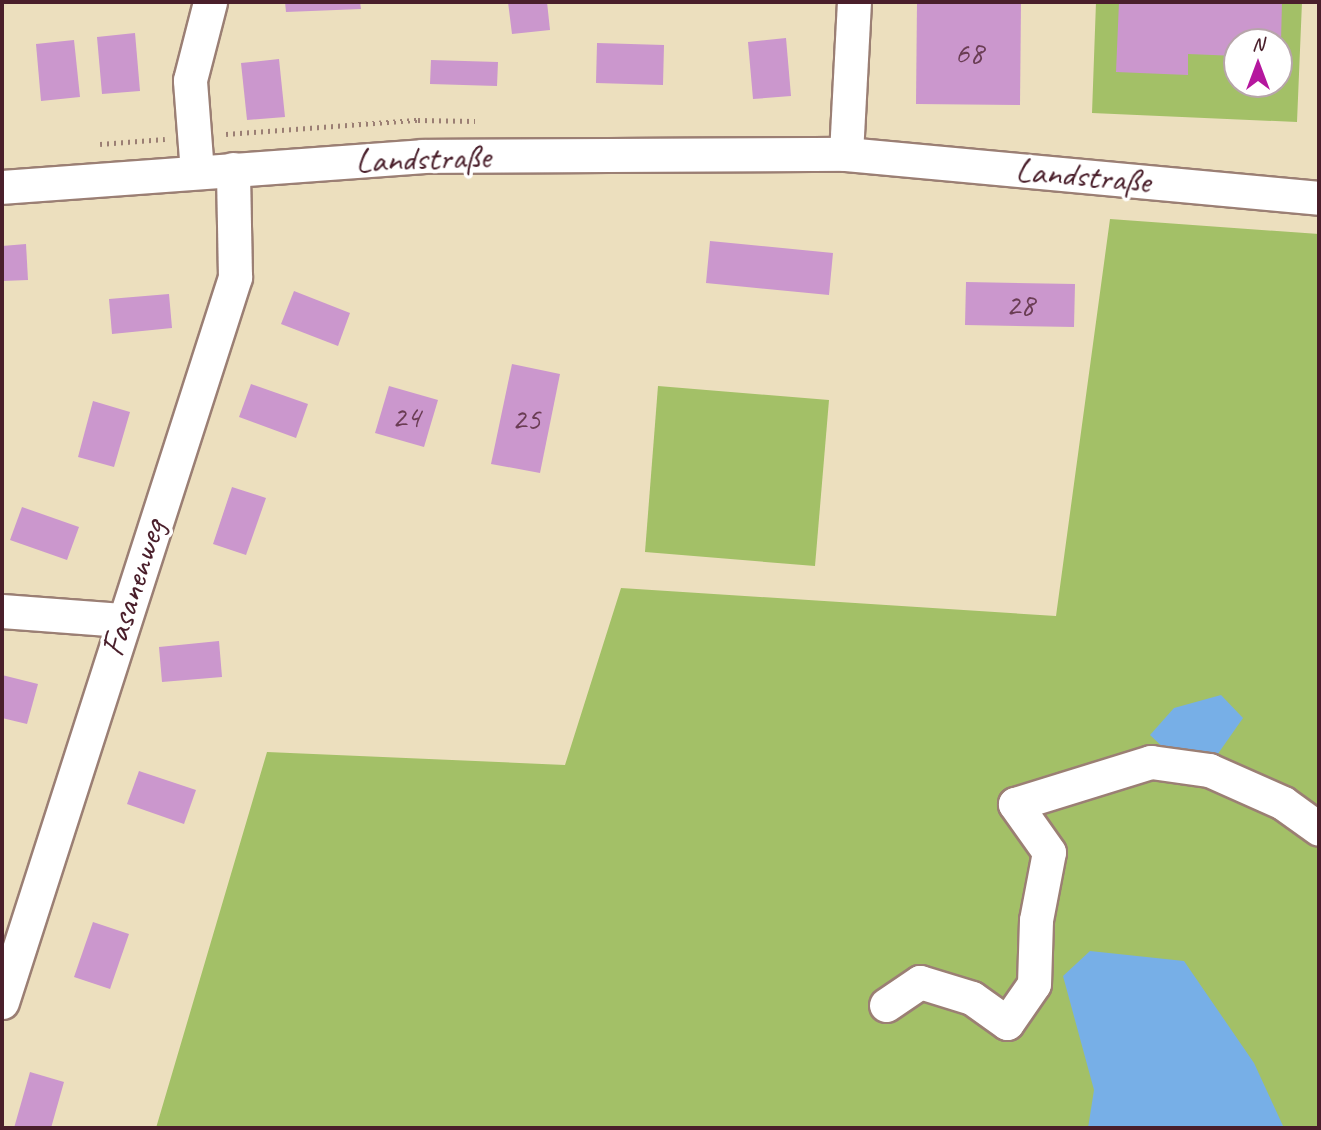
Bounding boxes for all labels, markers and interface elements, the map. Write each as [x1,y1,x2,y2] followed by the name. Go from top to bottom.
[1223,28,1293,98] north arrow
[1252,32,1264,56] text: N
[955,34,983,72] house number: 68
[355,136,491,182] street label: Landstraße
[1014,149,1152,203] street label: Landstraße
[1006,286,1034,324] house number: 28
[392,398,420,436] house number: 24
[512,400,540,438] house number: 25
[91,515,175,661] street label: Fasanenweg

